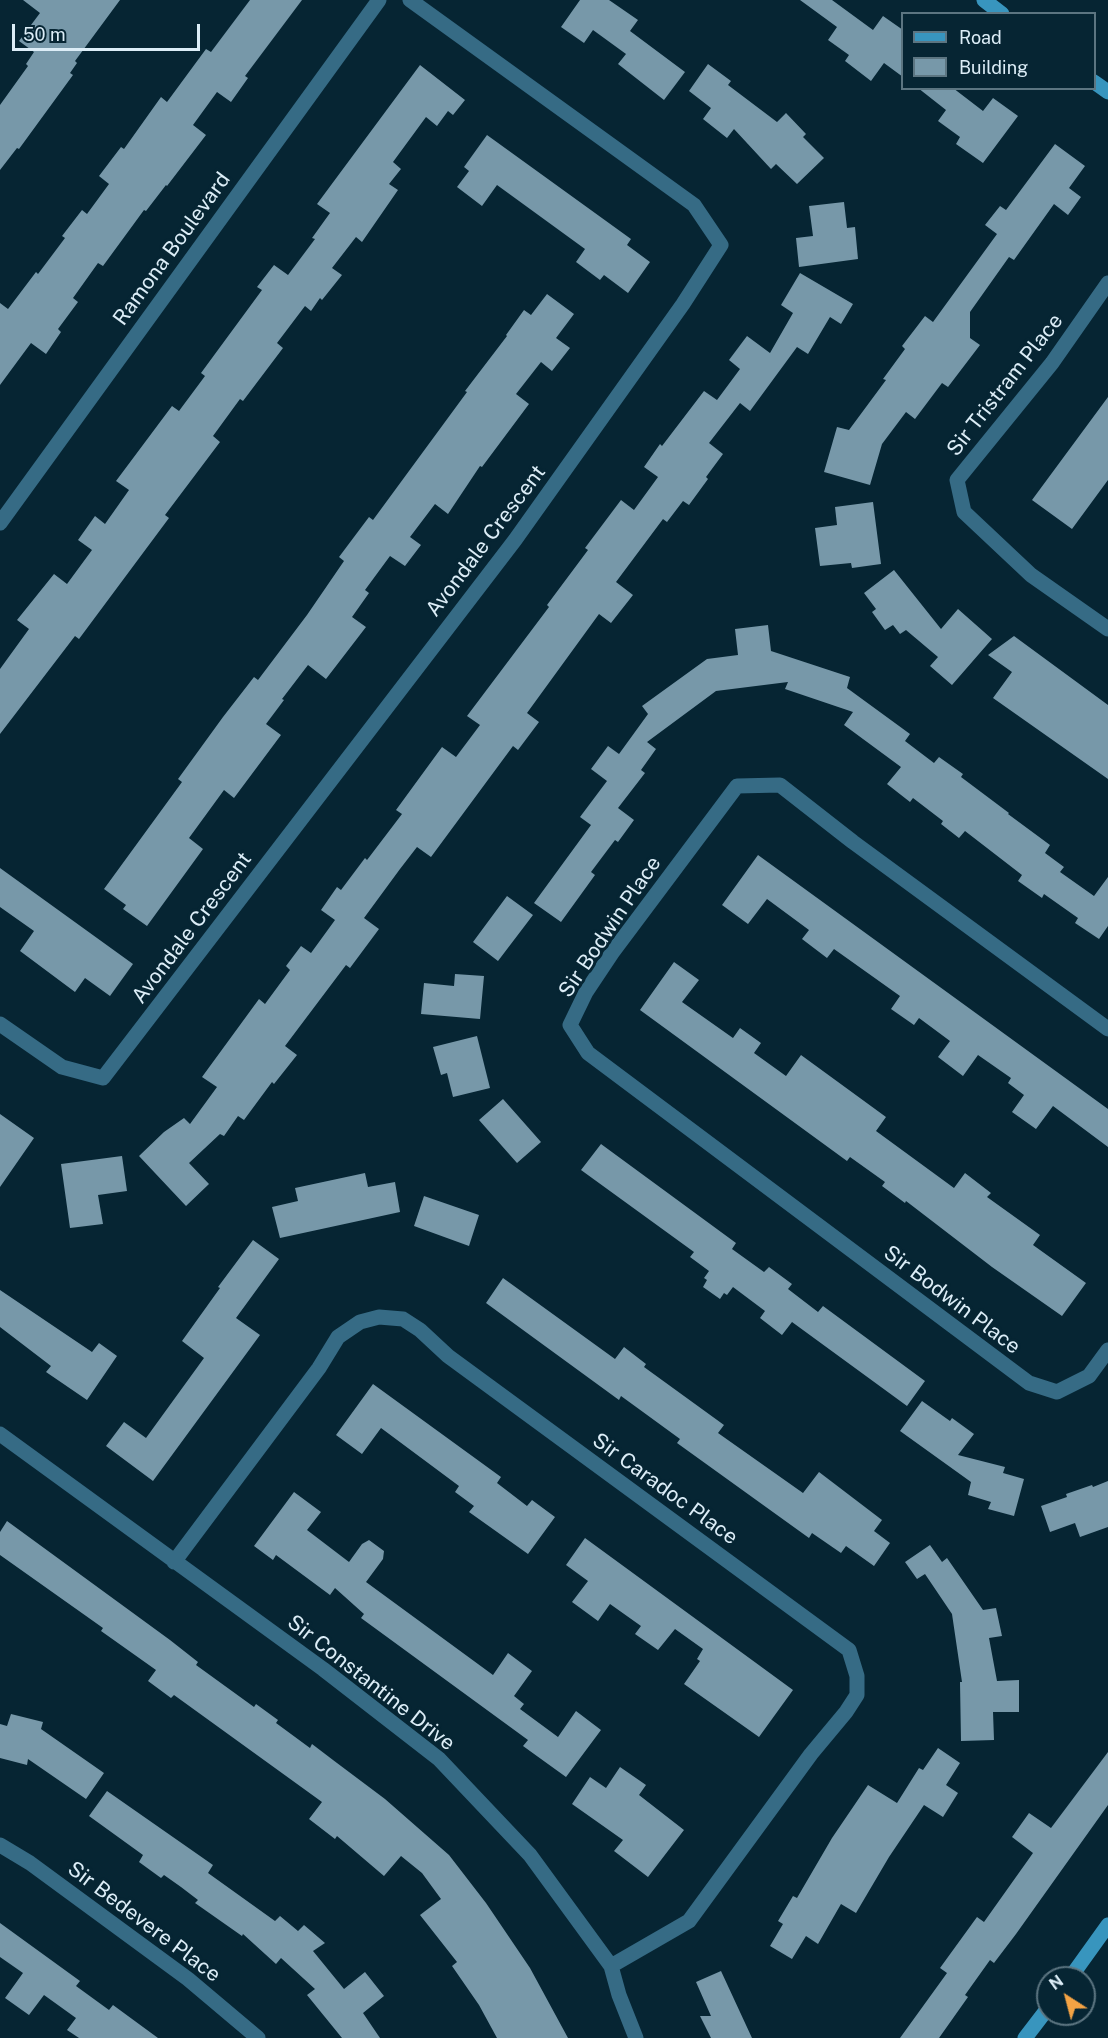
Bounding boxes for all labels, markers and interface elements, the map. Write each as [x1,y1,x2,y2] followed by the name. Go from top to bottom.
[15,12,202,50] scale bar
[901,12,1096,90] legend
[23,24,66,45] text: 50 m
[959,27,1002,48] text: Road
[959,57,1028,78] text: Building
[108,168,236,330] street label: Ramona Boulevard
[942,309,1068,461] street label: Sir Tristram Place
[421,460,551,622] street label: Avondale Crescent
[127,847,257,1009] street label: Avondale Crescent
[554,852,666,1002] street label: Sir Bodwin Place
[879,1240,1025,1360] street label: Sir Bodwin Place
[587,1428,743,1550] street label: Sir Caradoc Place
[282,1610,460,1756] street label: Sir Constantine Drive
[63,1856,225,1988] street label: Sir Bedevere Place
[1036,1966,1096,2026] north arrow
[1046,1971,1067,1994] text: N

